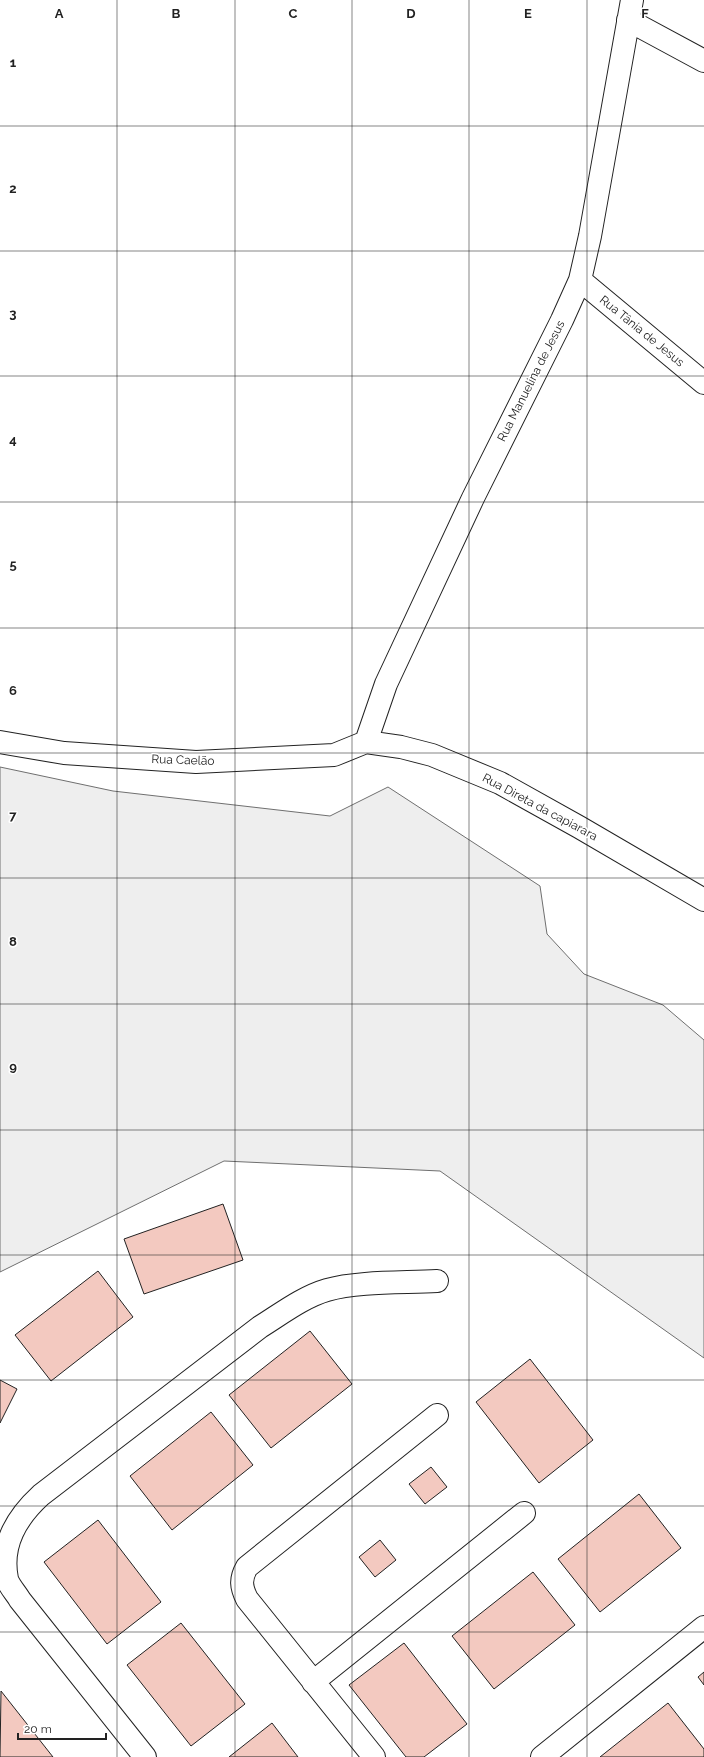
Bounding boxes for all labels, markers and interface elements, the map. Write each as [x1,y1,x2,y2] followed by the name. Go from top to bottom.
[55,6,64,21] text: A
[172,6,181,21] text: B
[289,6,298,21] text: C
[406,6,416,21] text: D
[524,6,532,21] text: E
[641,6,649,21] text: F
[10,55,17,70] text: 1
[9,181,17,196] text: 2
[597,293,687,369] street label: Rua Tânia de Jesus
[9,306,17,321] text: 3
[494,318,568,444] street label: Rua Manuelina de Jesus
[9,432,17,447] text: 4
[9,557,17,572] text: 5
[9,683,17,698] text: 6
[151,752,215,768] street label: Rua Caelão
[480,771,600,843] street label: Rua Direta da capiarara
[9,808,17,823] text: 7
[9,934,17,949] text: 8
[9,1059,17,1074] text: 9
[18,1715,106,1741] scale bar
[24,1722,52,1736] text: 20 m

